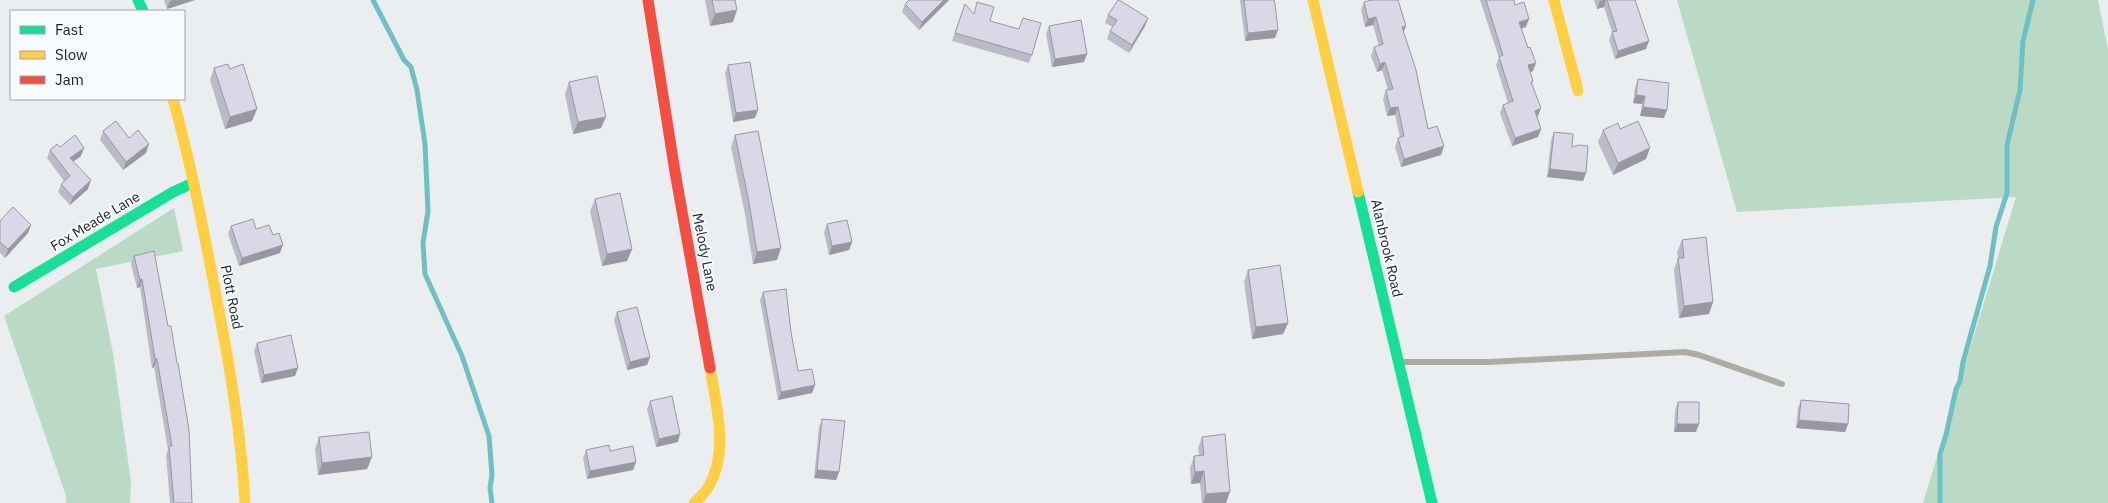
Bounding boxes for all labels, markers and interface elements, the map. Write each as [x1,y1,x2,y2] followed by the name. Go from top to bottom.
[10,10,185,100] legend
[55,20,83,39] text: Fast
[55,45,88,64] text: Slow
[55,70,84,89] text: Jam
[47,187,143,255] street label: Fox Meade Lane
[1367,197,1407,299] street label: Alanbrook Road
[689,211,721,293] street label: Melody Lane
[217,263,247,331] street label: Plott Road

